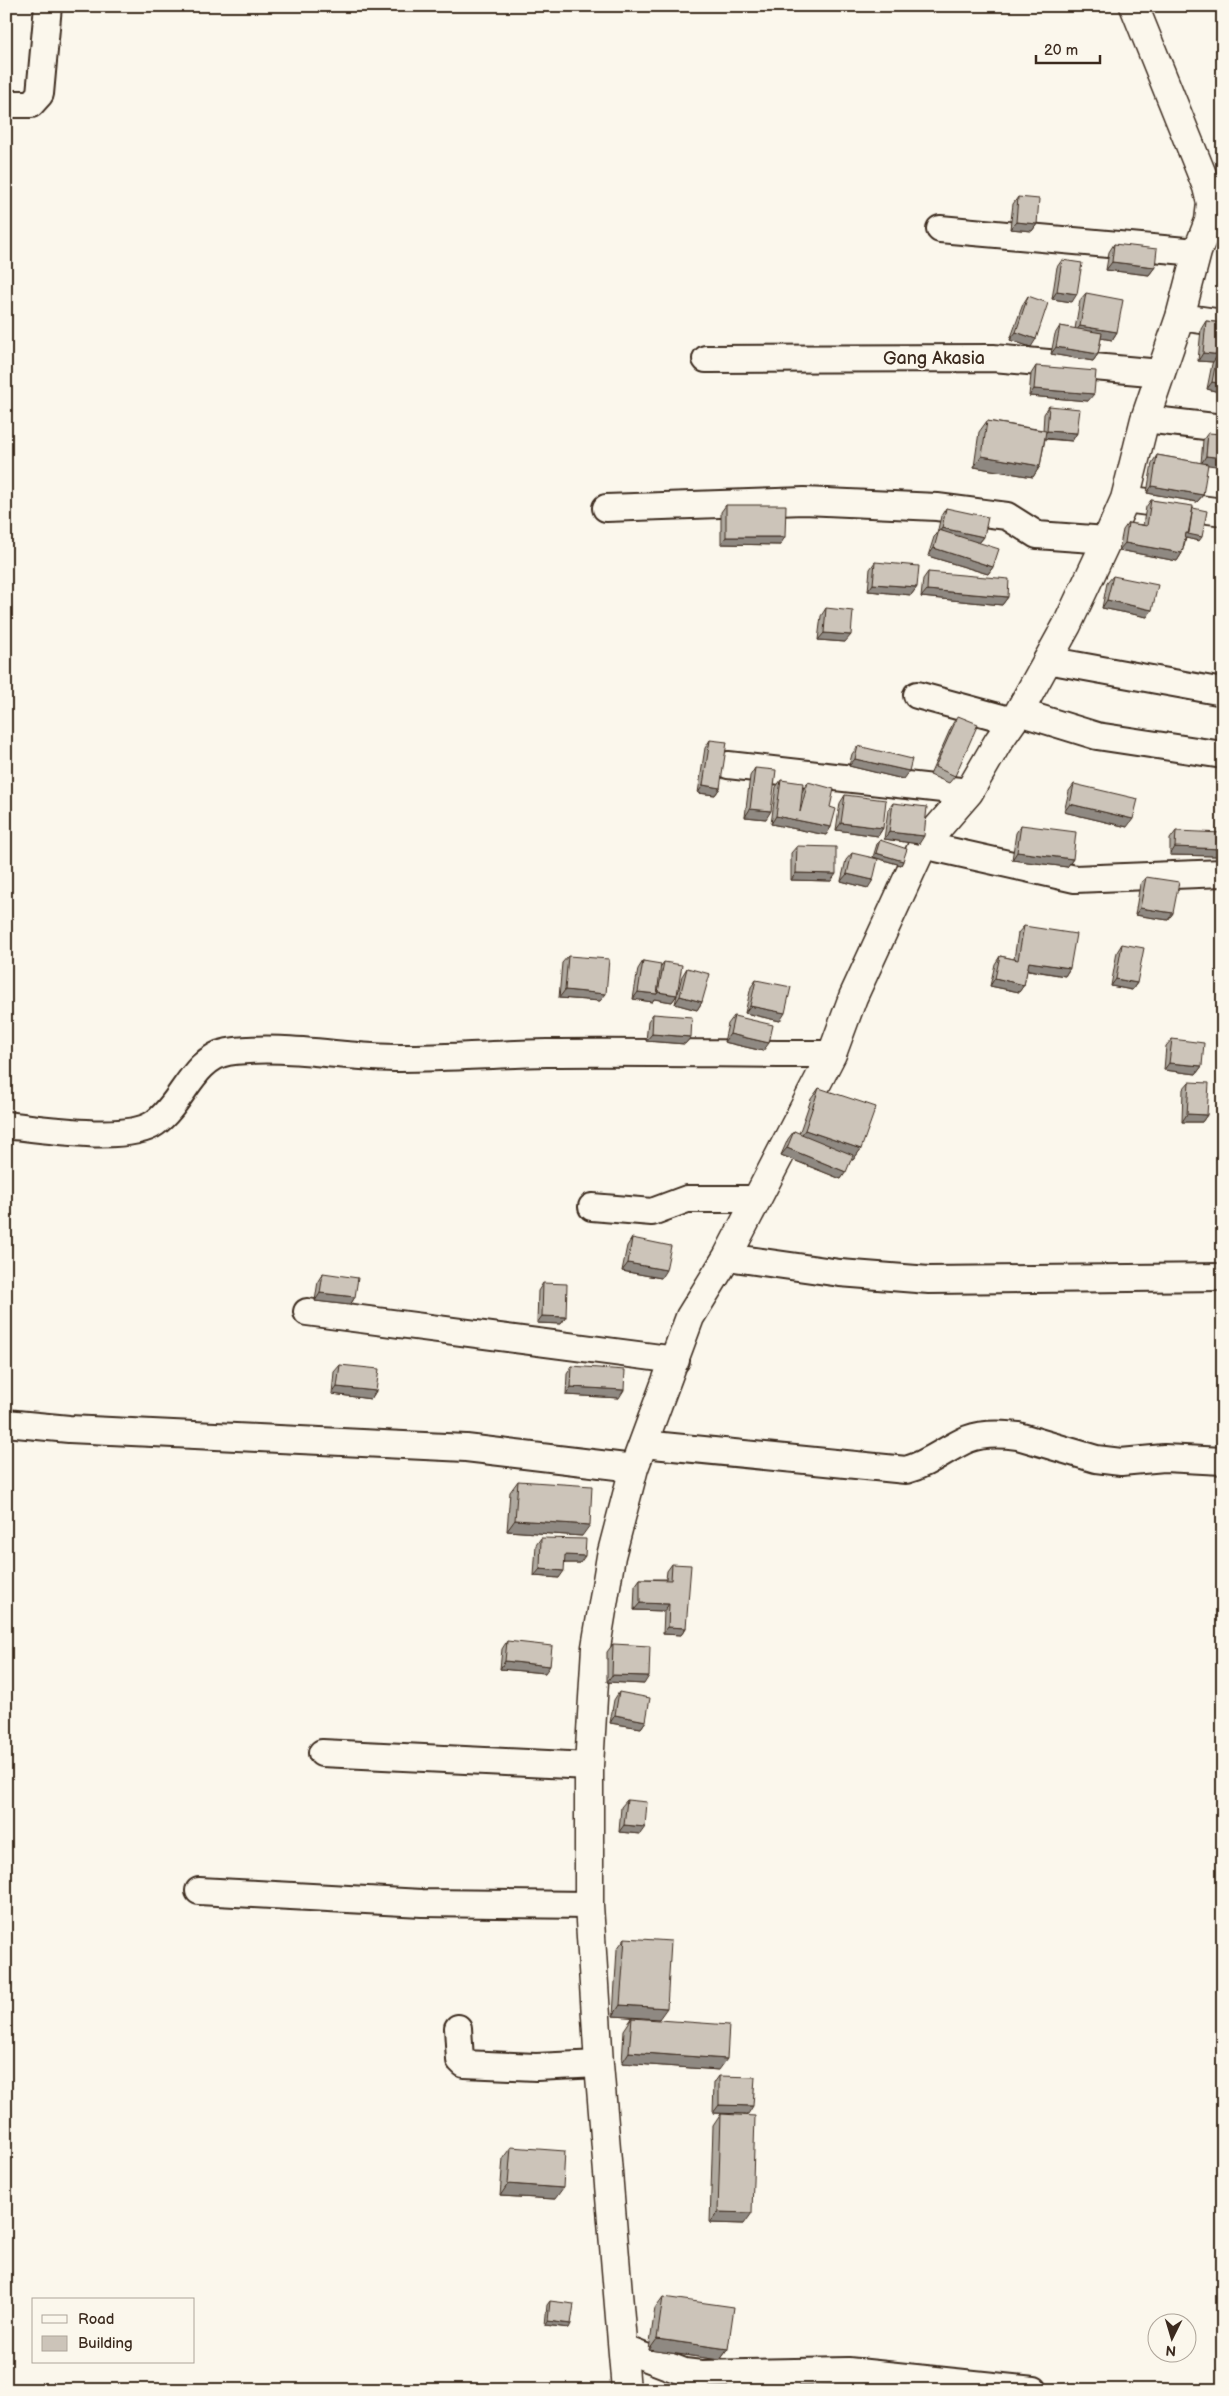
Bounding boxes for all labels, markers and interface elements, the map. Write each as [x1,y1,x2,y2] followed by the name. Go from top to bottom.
[1036,32,1100,64] scale bar
[1044,41,1078,60] text: 20 m
[883,348,985,369] street label: Gang Akasia
[32,2298,195,2364] legend
[78,2310,114,2329] text: Road
[1146,2314,1196,2364] north arrow
[78,2334,133,2353] text: Building
[1165,2342,1177,2359] text: N

